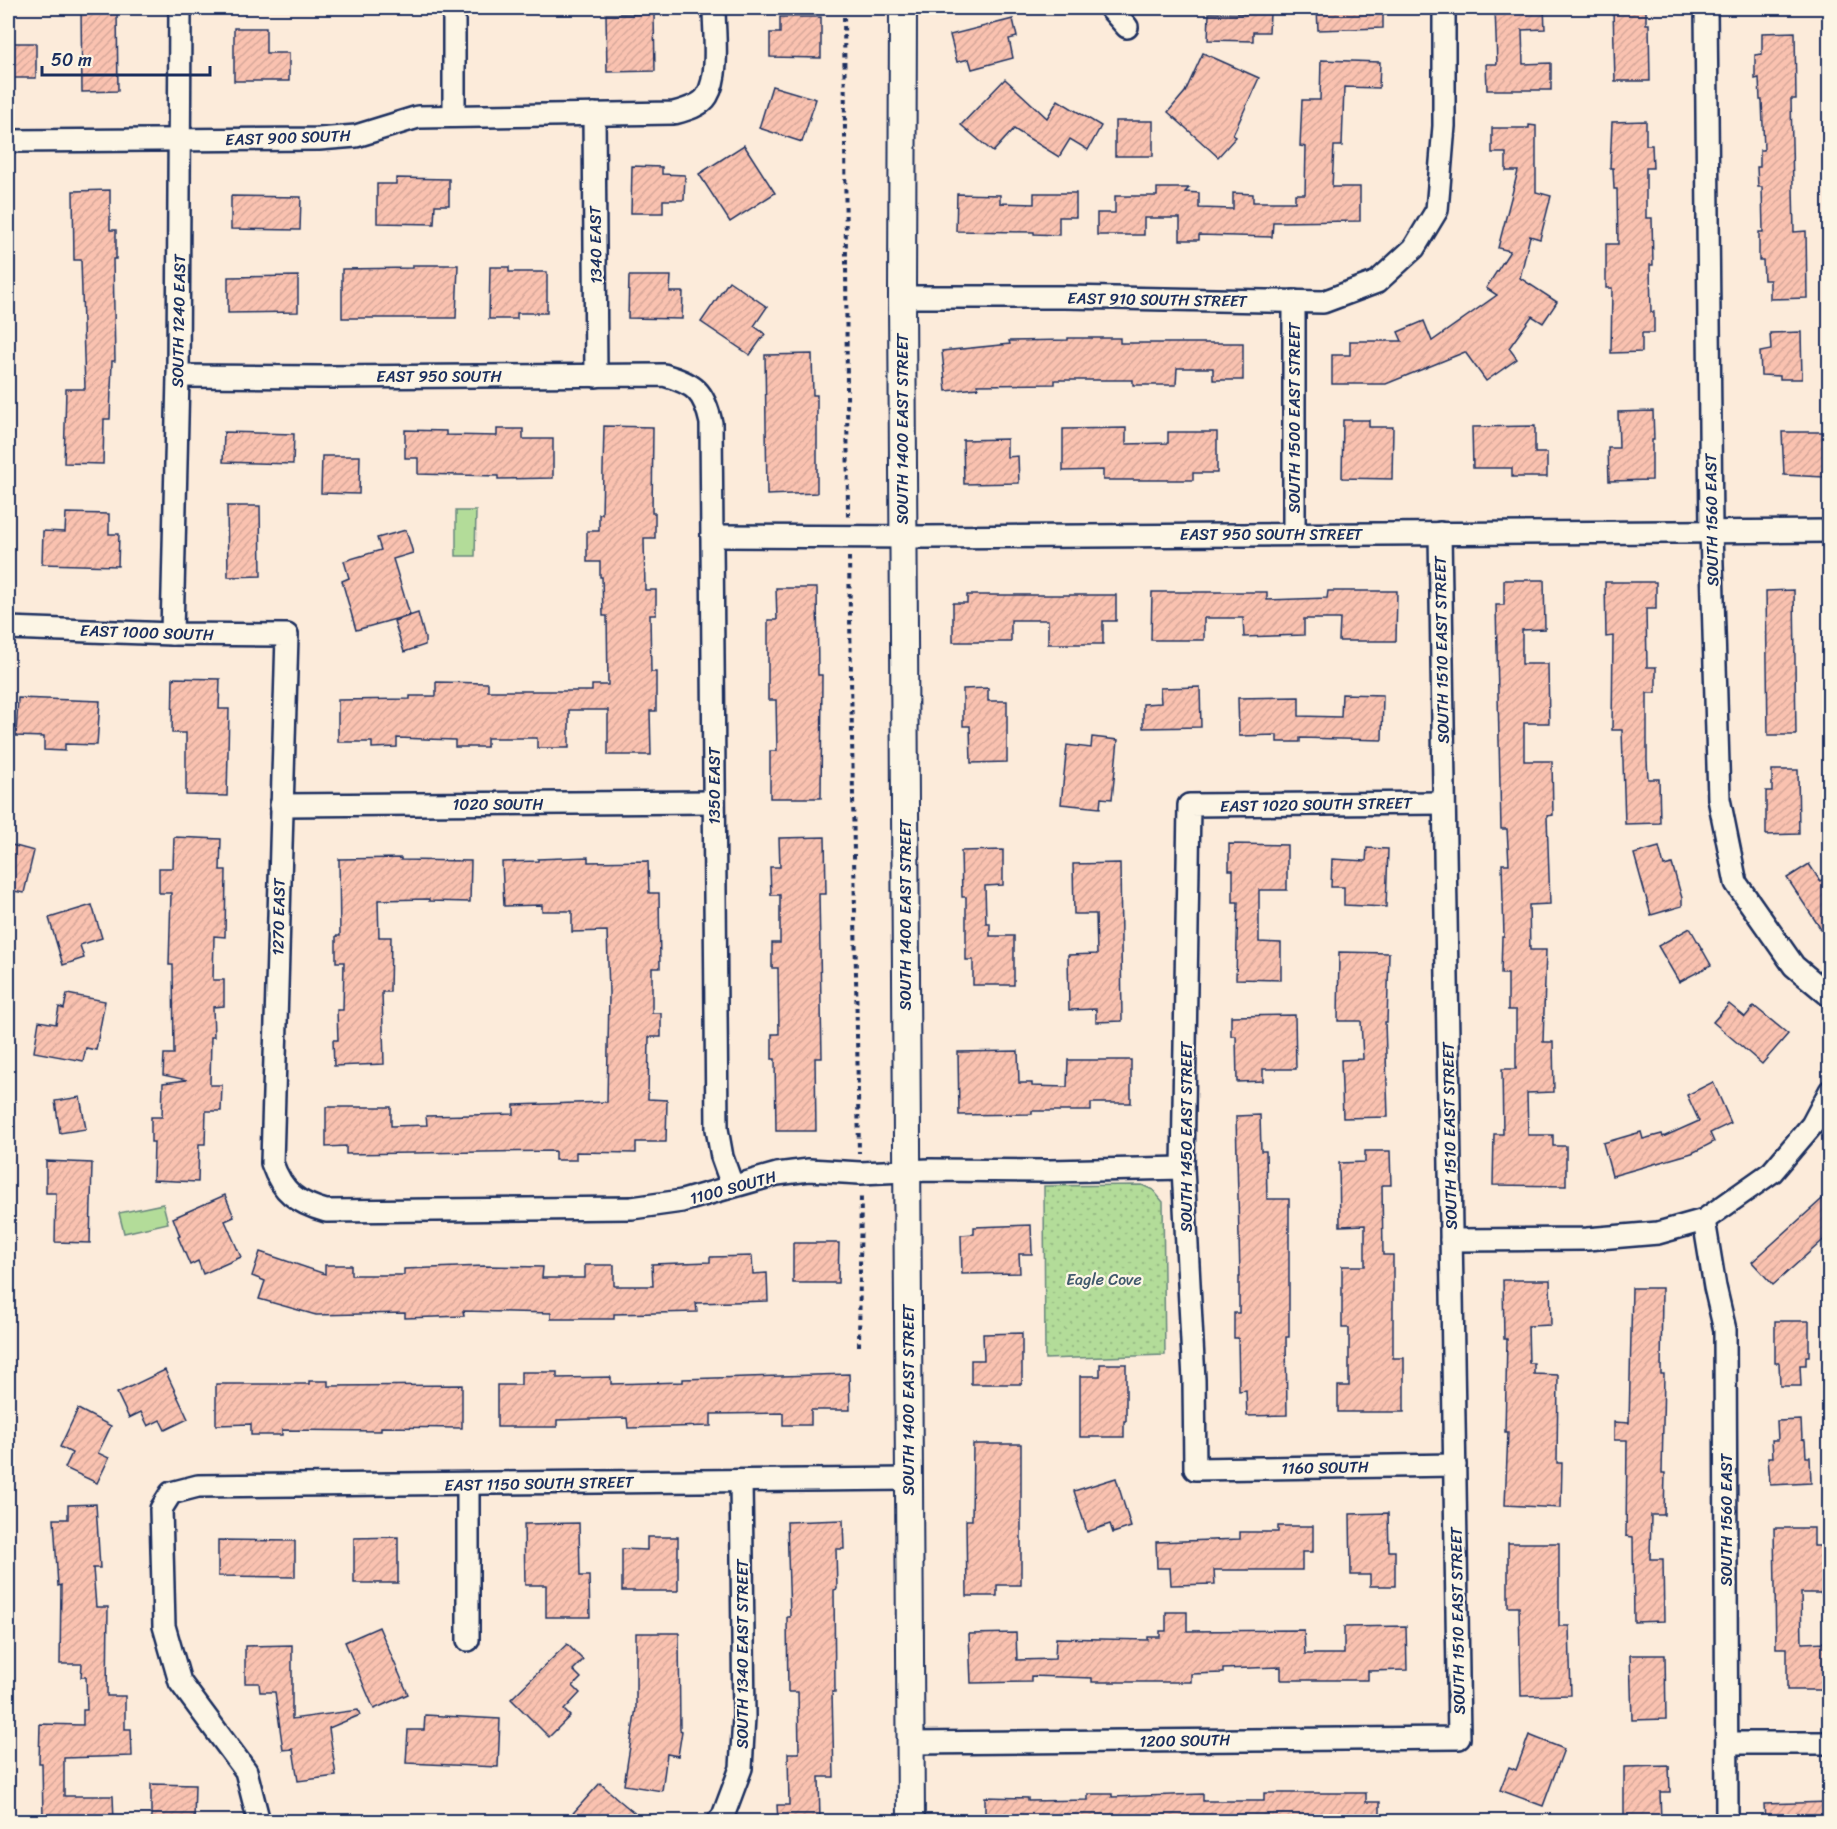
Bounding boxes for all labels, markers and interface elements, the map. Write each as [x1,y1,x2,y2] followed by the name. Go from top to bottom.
[42,39,210,77] scale bar
[51,44,92,76] text: 50 m
[225,121,352,154] street label: EAST 900 SOUTH
[580,204,611,284] street label: 1340 EAST
[163,253,194,388] street label: SOUTH 1240 EAST
[1067,283,1248,316] street label: EAST 910 SOUTH STREET
[1280,322,1309,513] street label: SOUTH 1500 EAST STREET
[888,332,917,524] street label: SOUTH 1400 EAST STREET
[376,362,502,391] street label: EAST 950 SOUTH
[1696,452,1727,587] street label: SOUTH 1560 EAST
[1180,520,1363,549] street label: EAST 950 SOUTH STREET
[1425,555,1458,744] street label: SOUTH 1510 EAST STREET
[79,616,214,649] street label: EAST 1000 SOUTH
[700,746,729,825] street label: 1350 EAST
[1220,788,1413,821] street label: EAST 1020 SOUTH STREET
[452,790,544,819] street label: 1020 SOUTH
[891,818,920,1010] street label: SOUTH 1400 EAST STREET
[263,877,294,956] street label: 1270 EAST
[1172,1041,1201,1232] street label: SOUTH 1450 EAST STREET
[1433,1041,1466,1230] street label: SOUTH 1510 EAST STREET
[686,1162,780,1213] street label: 1100 SOUTH
[1066,1265,1142,1294] park label: Eagle Cove
[894,1303,923,1495] street label: SOUTH 1400 EAST STREET
[1281,1452,1369,1483] street label: 1160 SOUTH
[1712,1452,1741,1586] street label: SOUTH 1560 EAST
[444,1467,635,1500] street label: EAST 1150 SOUTH STREET
[1441,1526,1474,1715] street label: SOUTH 1510 EAST STREET
[728,1558,757,1749] street label: SOUTH 1340 EAST STREET
[1139,1725,1231,1756] street label: 1200 SOUTH

